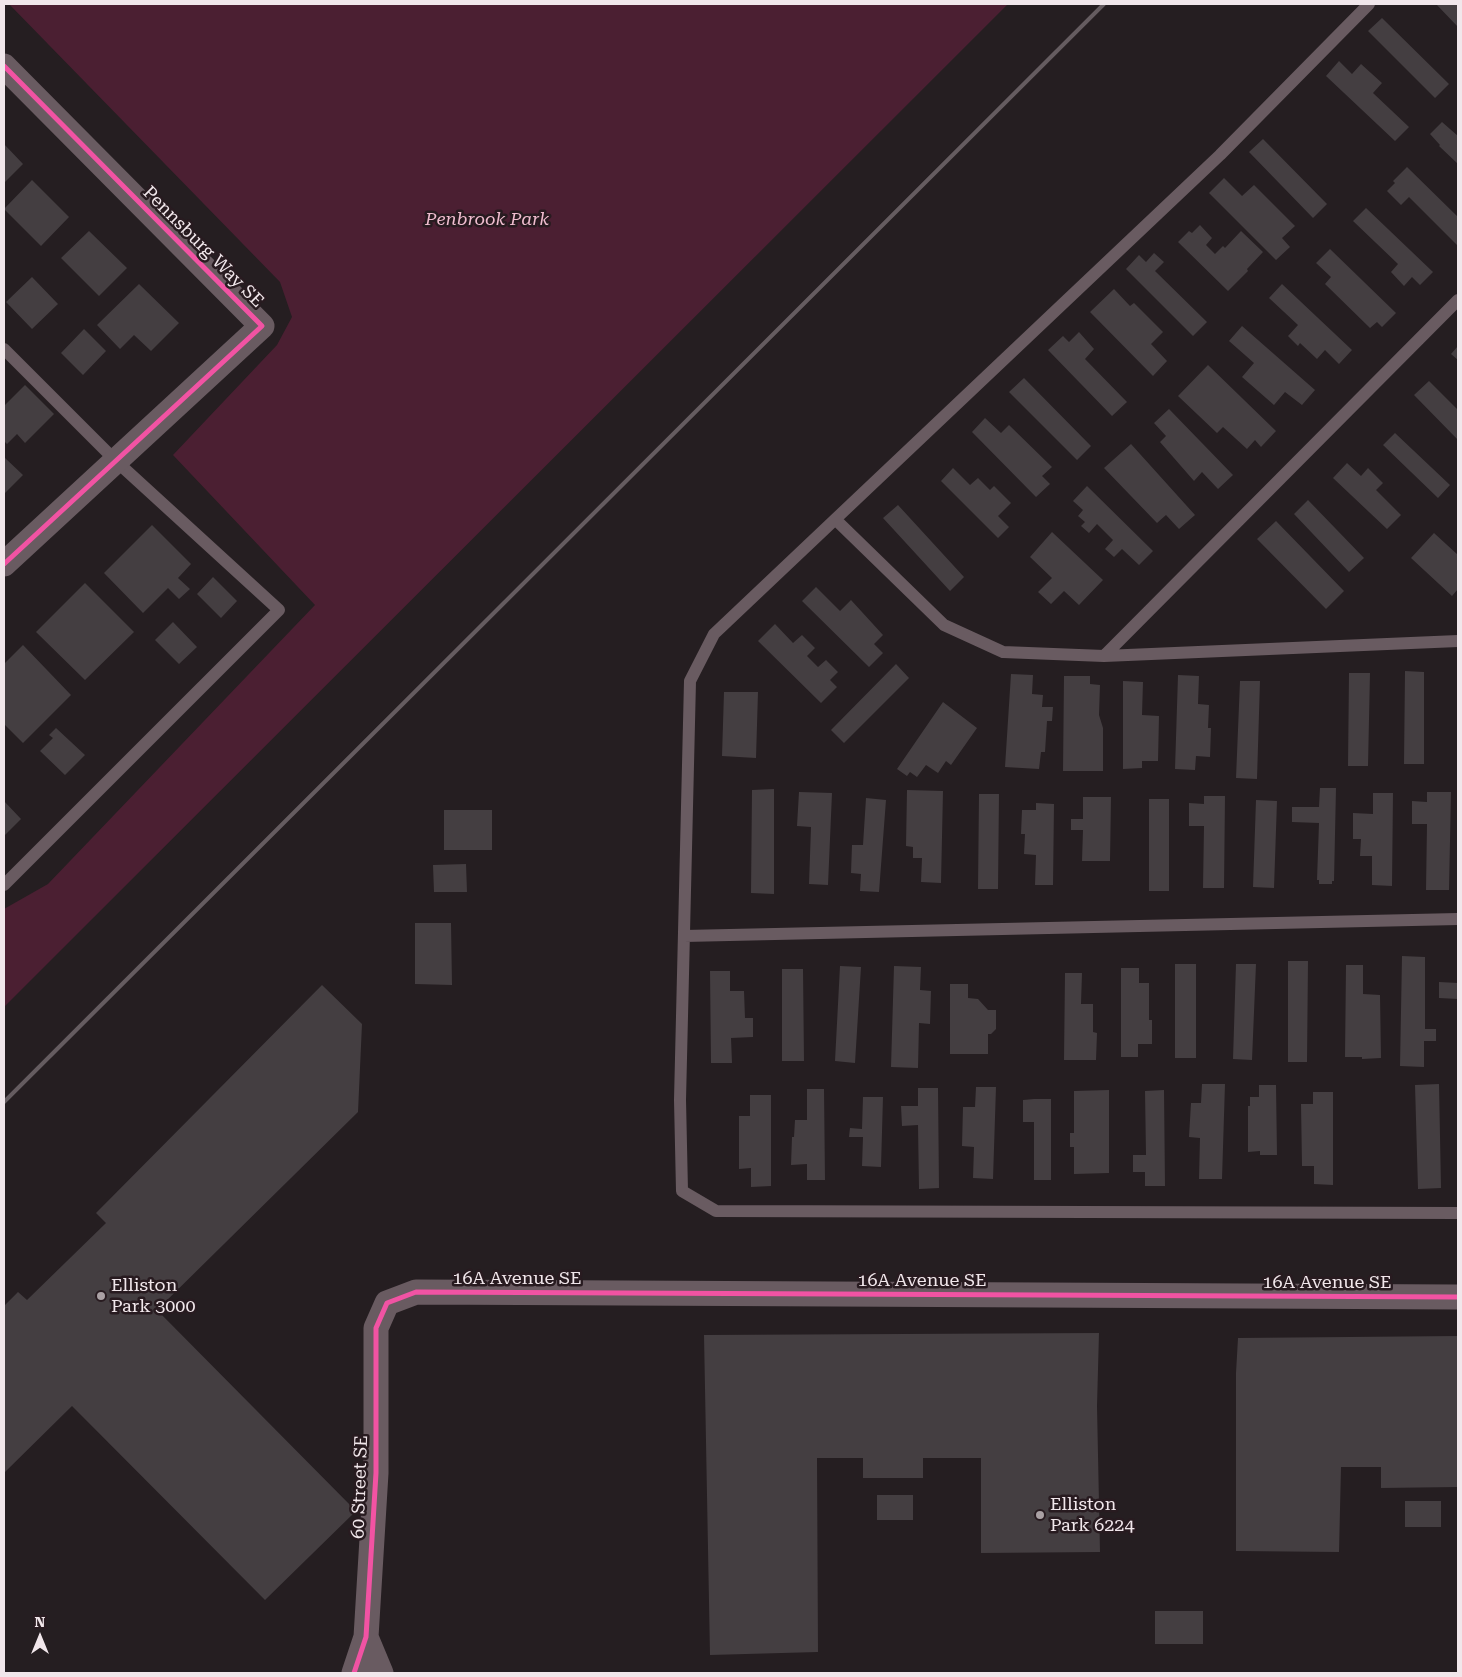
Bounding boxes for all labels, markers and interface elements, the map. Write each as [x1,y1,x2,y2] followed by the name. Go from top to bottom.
[138,182,268,312] street label: Pennsburg Way SE
[425,209,549,231] park label: Penbrook Park
[452,1268,582,1290] street label: 16A Avenue SE
[857,1270,987,1292] street label: 16A Avenue SE
[1262,1272,1392,1294] street label: 16A Avenue SE
[111,1275,196,1318] place label: Elliston Park 3000
[95,1290,107,1302] marker: Elliston Park 3000
[347,1435,373,1539] street label: 60 Street SE
[1050,1494,1135,1536] place label: Elliston Park 6224
[1034,1509,1046,1521] marker: Elliston Park 6224
[15,1612,65,1662] north arrow
[35,1614,45,1630] text: N

